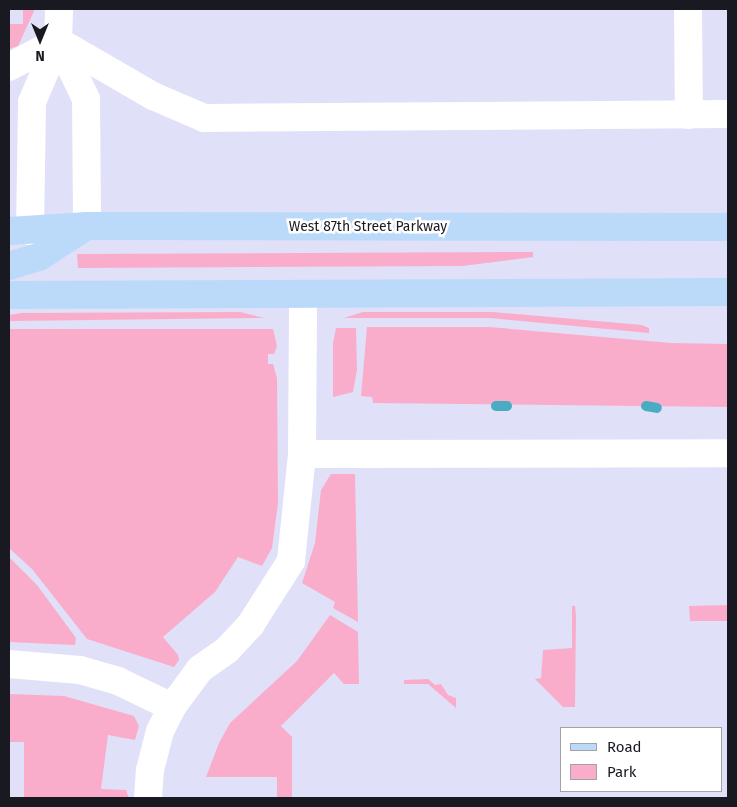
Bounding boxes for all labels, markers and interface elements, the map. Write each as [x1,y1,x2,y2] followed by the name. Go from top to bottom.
[15,15,65,65] north arrow
[35,47,45,64] text: N
[289,219,447,235] street label: West 87th Street Parkway
[560,727,722,792] legend
[607,738,642,756] text: Road
[607,763,637,781] text: Park

